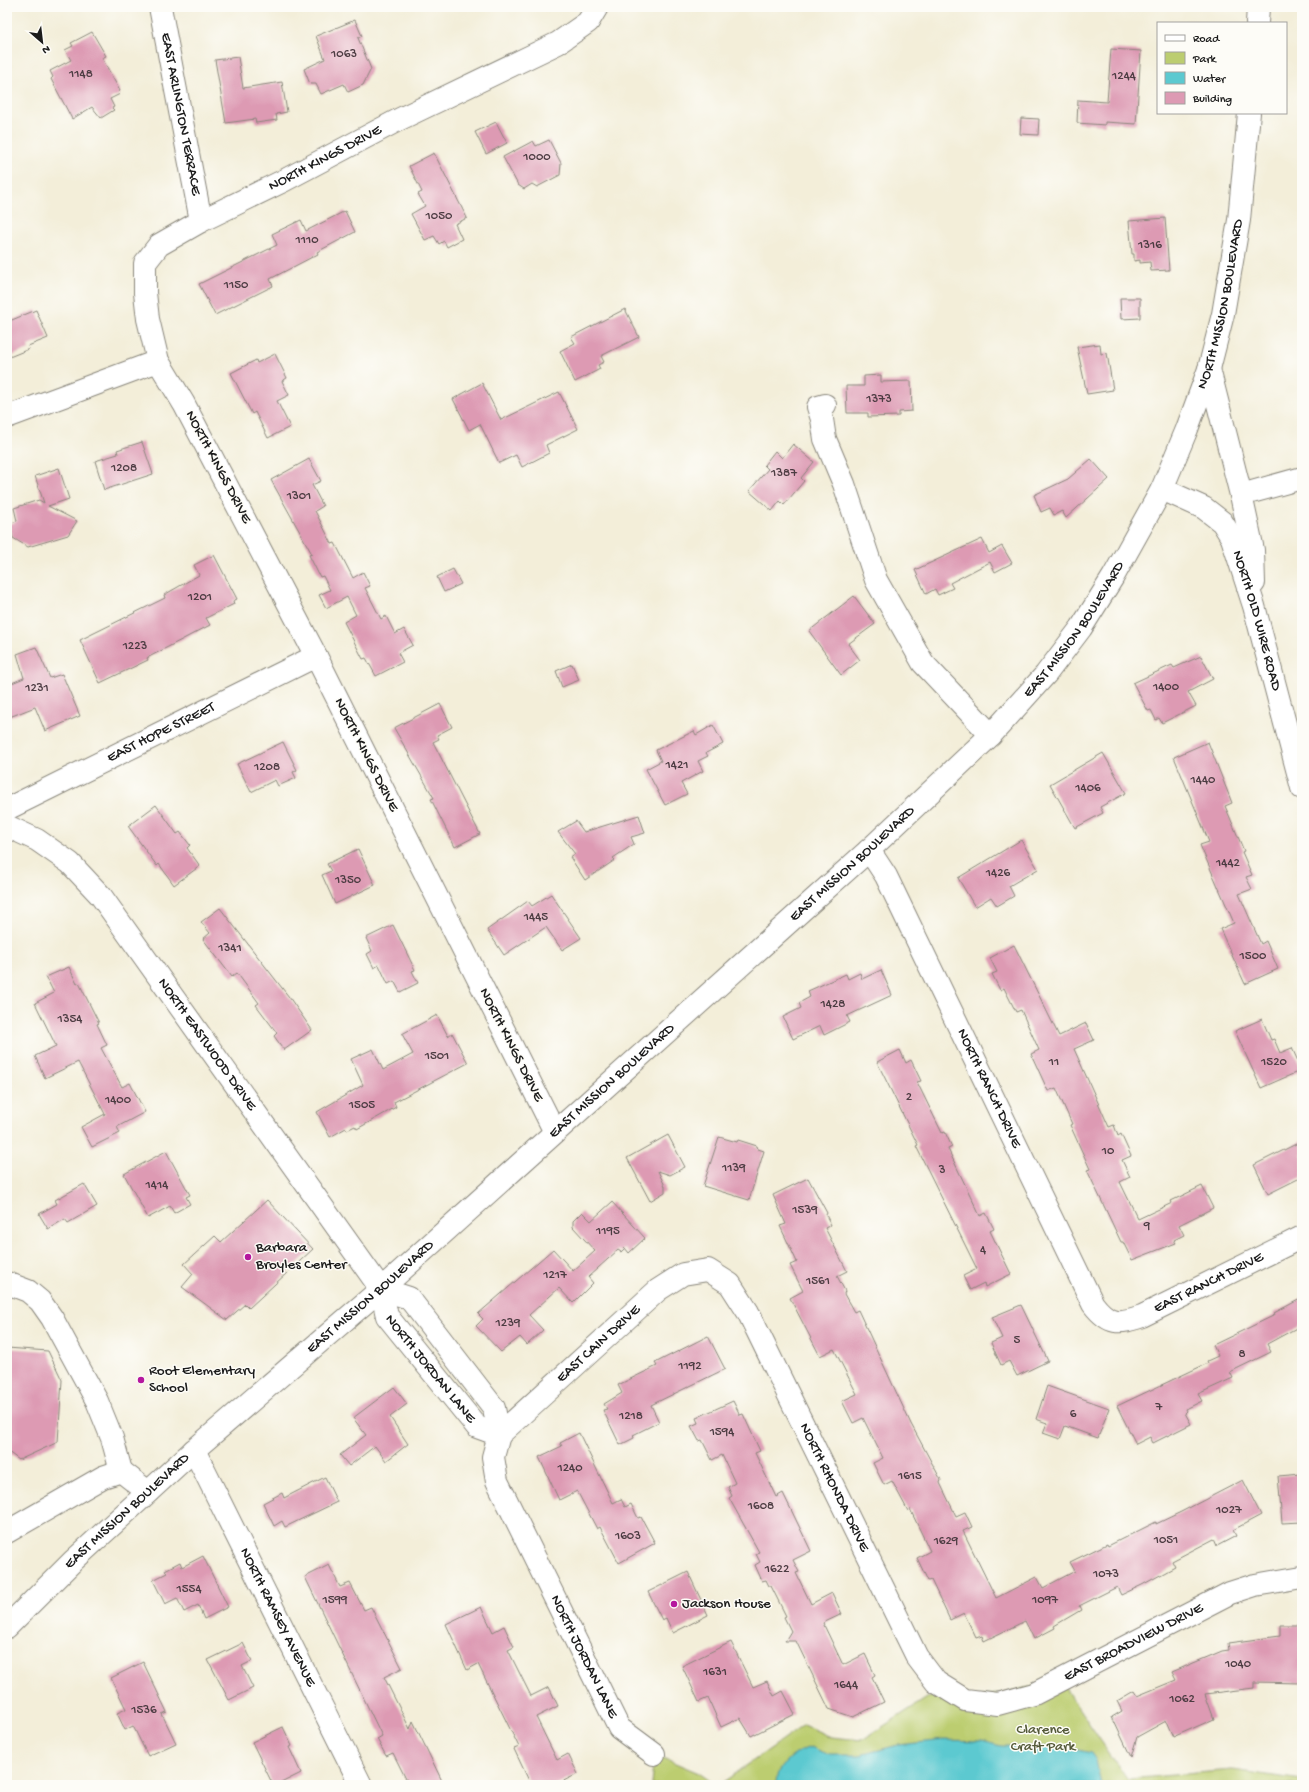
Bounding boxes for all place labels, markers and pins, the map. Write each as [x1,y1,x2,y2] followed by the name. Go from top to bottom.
[255,1239,348,1274] place label: Barbara Broyles Center
[243,1252,253,1262] marker: Barbara Broyles Center
[149,1362,256,1397] place label: Root Elementary School
[136,1375,146,1385] marker: Root Elementary School
[682,1595,771,1613] place label: Jackson House
[669,1599,679,1609] marker: Jackson House

